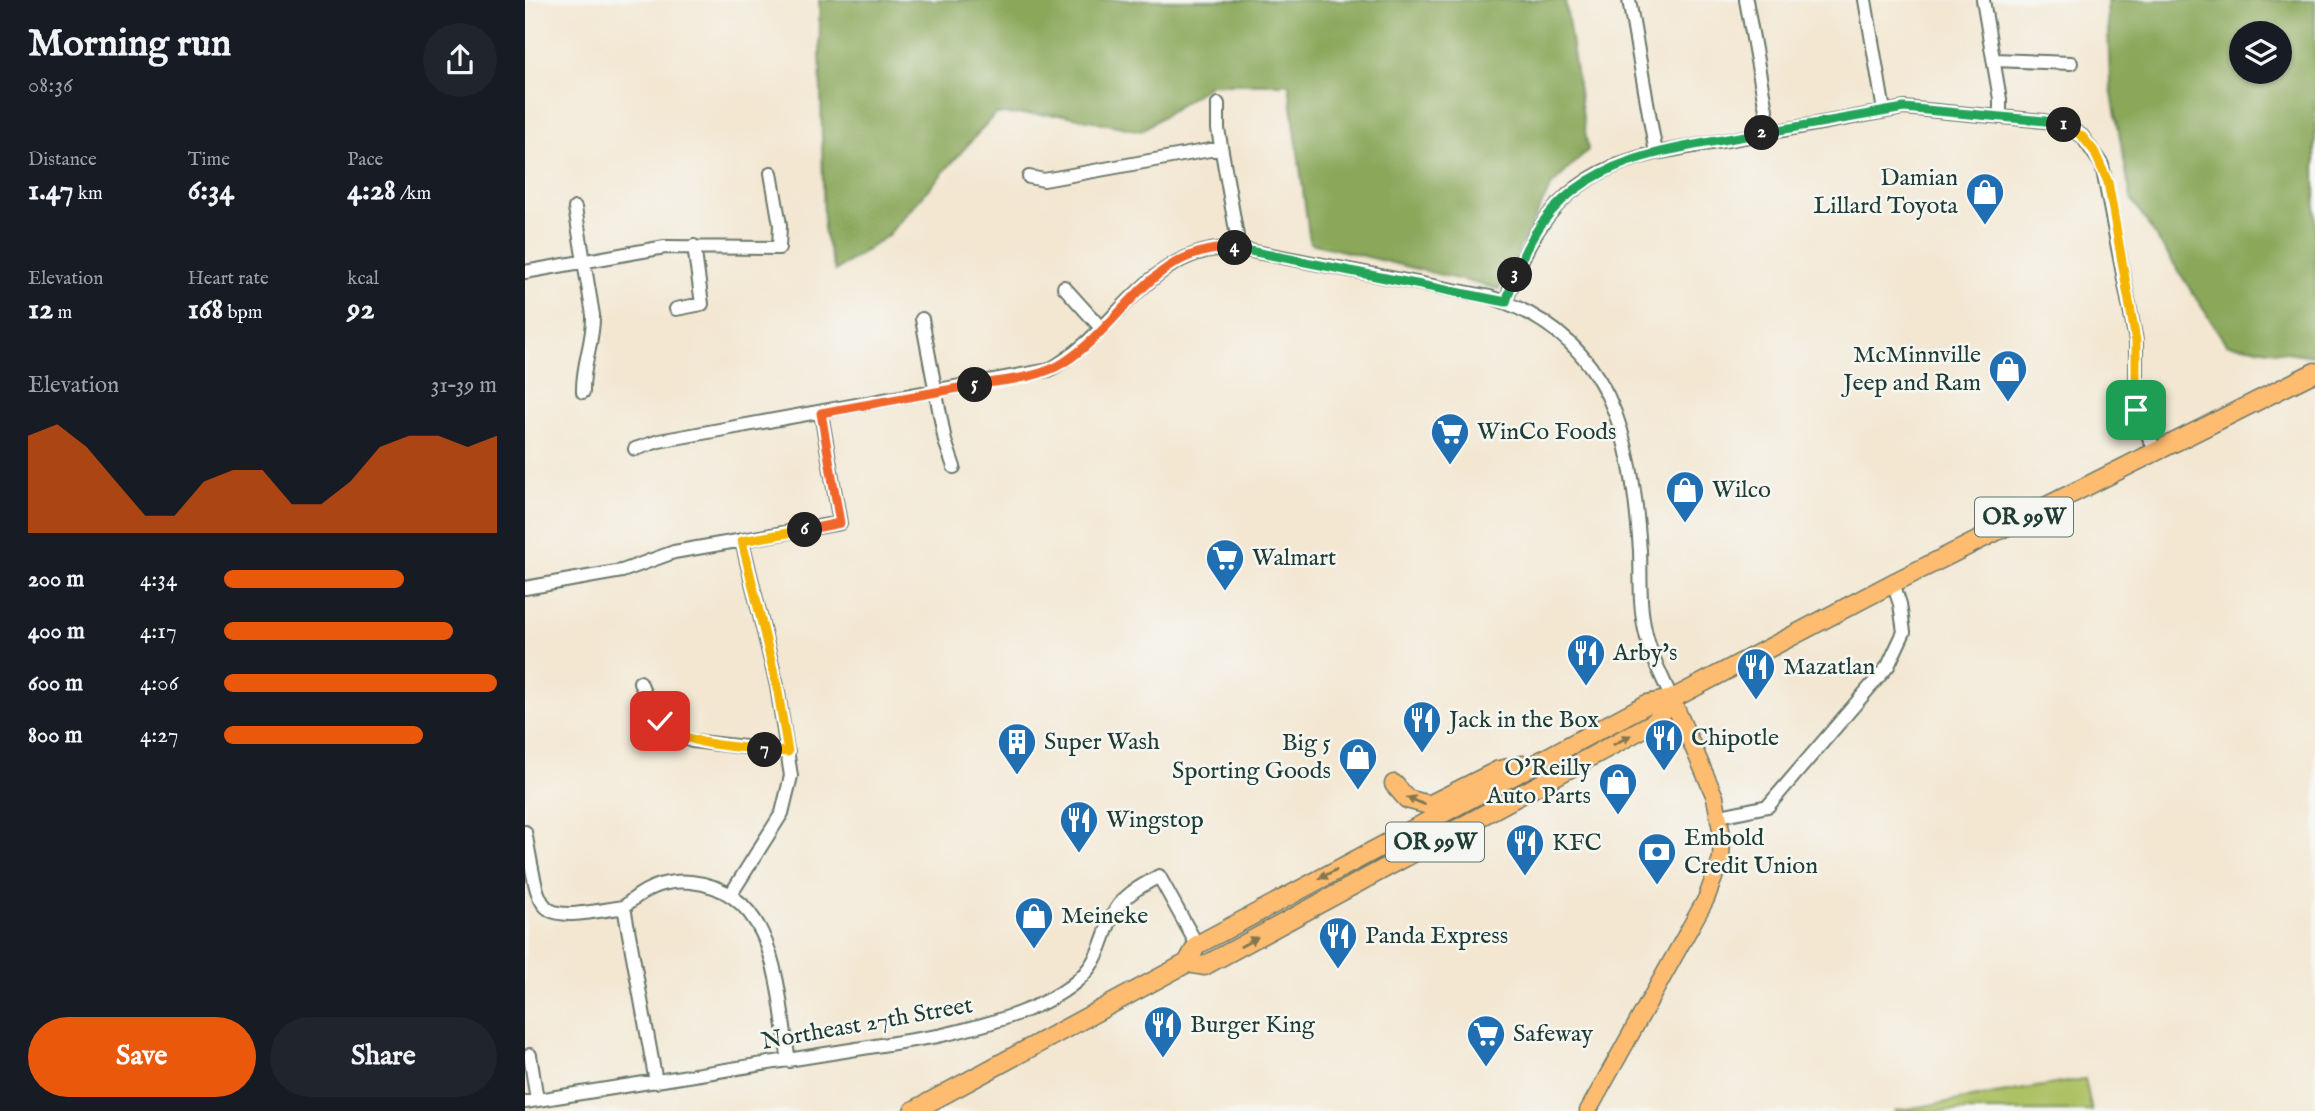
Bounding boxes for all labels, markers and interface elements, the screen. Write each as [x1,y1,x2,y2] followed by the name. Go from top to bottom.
[28,21,231,69] text: Morning run
[2229,21,2292,84] map controls
[2229,21,2292,84] button: layers
[423,23,497,97] button: share
[28,71,73,100] text: 08:36
[2047,108,2081,142] pin: 1
[2060,112,2067,136] text: 1
[1745,116,1779,150] pin: 2
[1757,120,1766,144] text: 2
[28,148,97,172] text: Distance
[188,148,230,172] text: Time
[347,148,383,172] text: Pace
[1813,163,1959,222] place label: Damian Lillard Toyota
[1964,171,2006,226] shop icon: Damian Lillard Toyota
[28,172,74,210] text: 1.47
[188,172,234,210] text: 6:34
[347,172,396,210] text: 4:28
[74,182,103,206] text: km
[396,182,431,206] text: /km
[1217,230,1253,266] pin: 4
[1230,235,1239,259] text: 4
[1497,258,1532,292] pin: 3
[1511,262,1518,286] text: 3
[28,267,103,291] text: Elevation
[188,267,269,291] text: Heart rate
[347,267,379,291] text: kcal
[28,291,53,329] text: 12
[188,291,223,329] text: 168
[347,291,375,329] text: 92
[53,301,72,325] text: m
[223,301,263,325] text: bpm
[1840,340,1981,399] place label: McMinnville Jeep and Ram
[1987,348,2029,403] shop icon: McMinnville Jeep and Ram
[958,368,993,402] pin: 5
[28,371,119,400] text: Elevation
[431,371,497,400] text: 31–39 m
[971,372,978,396] text: 5
[2106,380,2166,440] pin
[2117,391,2155,429] icon: arrive
[1429,411,1471,466] supermarket icon: WinCo Foods
[1477,417,1617,448] place label: WinCo Foods
[1664,469,1706,524] shop icon: Wilco
[1712,475,1771,506] place label: Wilco
[1975,498,2073,537] road number: OR 99W
[787,512,823,548] pin: 6
[800,517,809,541] text: 6
[1204,537,1246,592] supermarket icon: Walmart
[1252,543,1336,574] place label: Walmart
[28,565,84,594] text: 200 m
[140,565,177,594] text: 4:34
[28,617,85,646] text: 400 m
[140,617,177,646] text: 4:17
[1565,632,1607,687] restaurant icon: Arby's
[1612,638,1677,669] place label: Arby's
[1735,646,1777,701] restaurant icon: Mazatlan
[1783,652,1876,683] place label: Mazatlan
[28,669,83,698] text: 600 m
[140,669,178,698] text: 4:06
[630,691,690,751] pin
[1401,699,1443,754] restaurant icon: Jack in the Box
[641,702,679,740] icon: check
[1446,705,1599,736] place label: Jack in the Box
[1643,717,1685,772] restaurant icon: Chipotle
[28,721,82,750] text: 800 m
[140,721,179,750] text: 4:27
[996,721,1038,776] building icon: Super Wash
[1691,723,1779,754] place label: Chipotle
[1044,727,1160,758] place label: Super Wash
[1172,728,1331,787] place label: Big 5 Sporting Goods
[747,732,783,768] pin: 7
[1612,734,1631,746] one-way arrow
[1337,736,1379,791] shop icon: Big 5 Sporting Goods
[760,737,769,761] text: 7
[1485,753,1591,812] place label: O'Reilly Auto Parts
[1597,761,1639,816] shop icon: O'Reilly Auto Parts
[1405,795,1426,806] one-way arrow
[1058,799,1100,854] restaurant icon: Wingstop
[1106,805,1204,836] place label: Wingstop
[1386,822,1484,862] road number: OR 99W
[1504,822,1546,877] restaurant icon: KFC
[1684,823,1818,882] place label: Embold Credit Union
[1552,828,1602,859] place label: KFC
[1636,831,1678,886] bank icon: Embold Credit Union
[1319,868,1338,880] one-way arrow
[1013,895,1055,950] shop icon: Meineke
[1061,901,1148,932] place label: Meineke
[1317,915,1359,970] restaurant icon: Panda Express
[1365,921,1508,952] place label: Panda Express
[1239,936,1259,948] one-way arrow
[759,990,975,1058] street label: Northeast 27th Street
[1142,1004,1184,1059] restaurant icon: Burger King
[1190,1010,1316,1041] place label: Burger King
[1465,1013,1507,1068] supermarket icon: Safeway
[28,1017,256,1097] button: Save
[270,1017,497,1097] button: Share
[1513,1019,1593,1050] place label: Safeway

